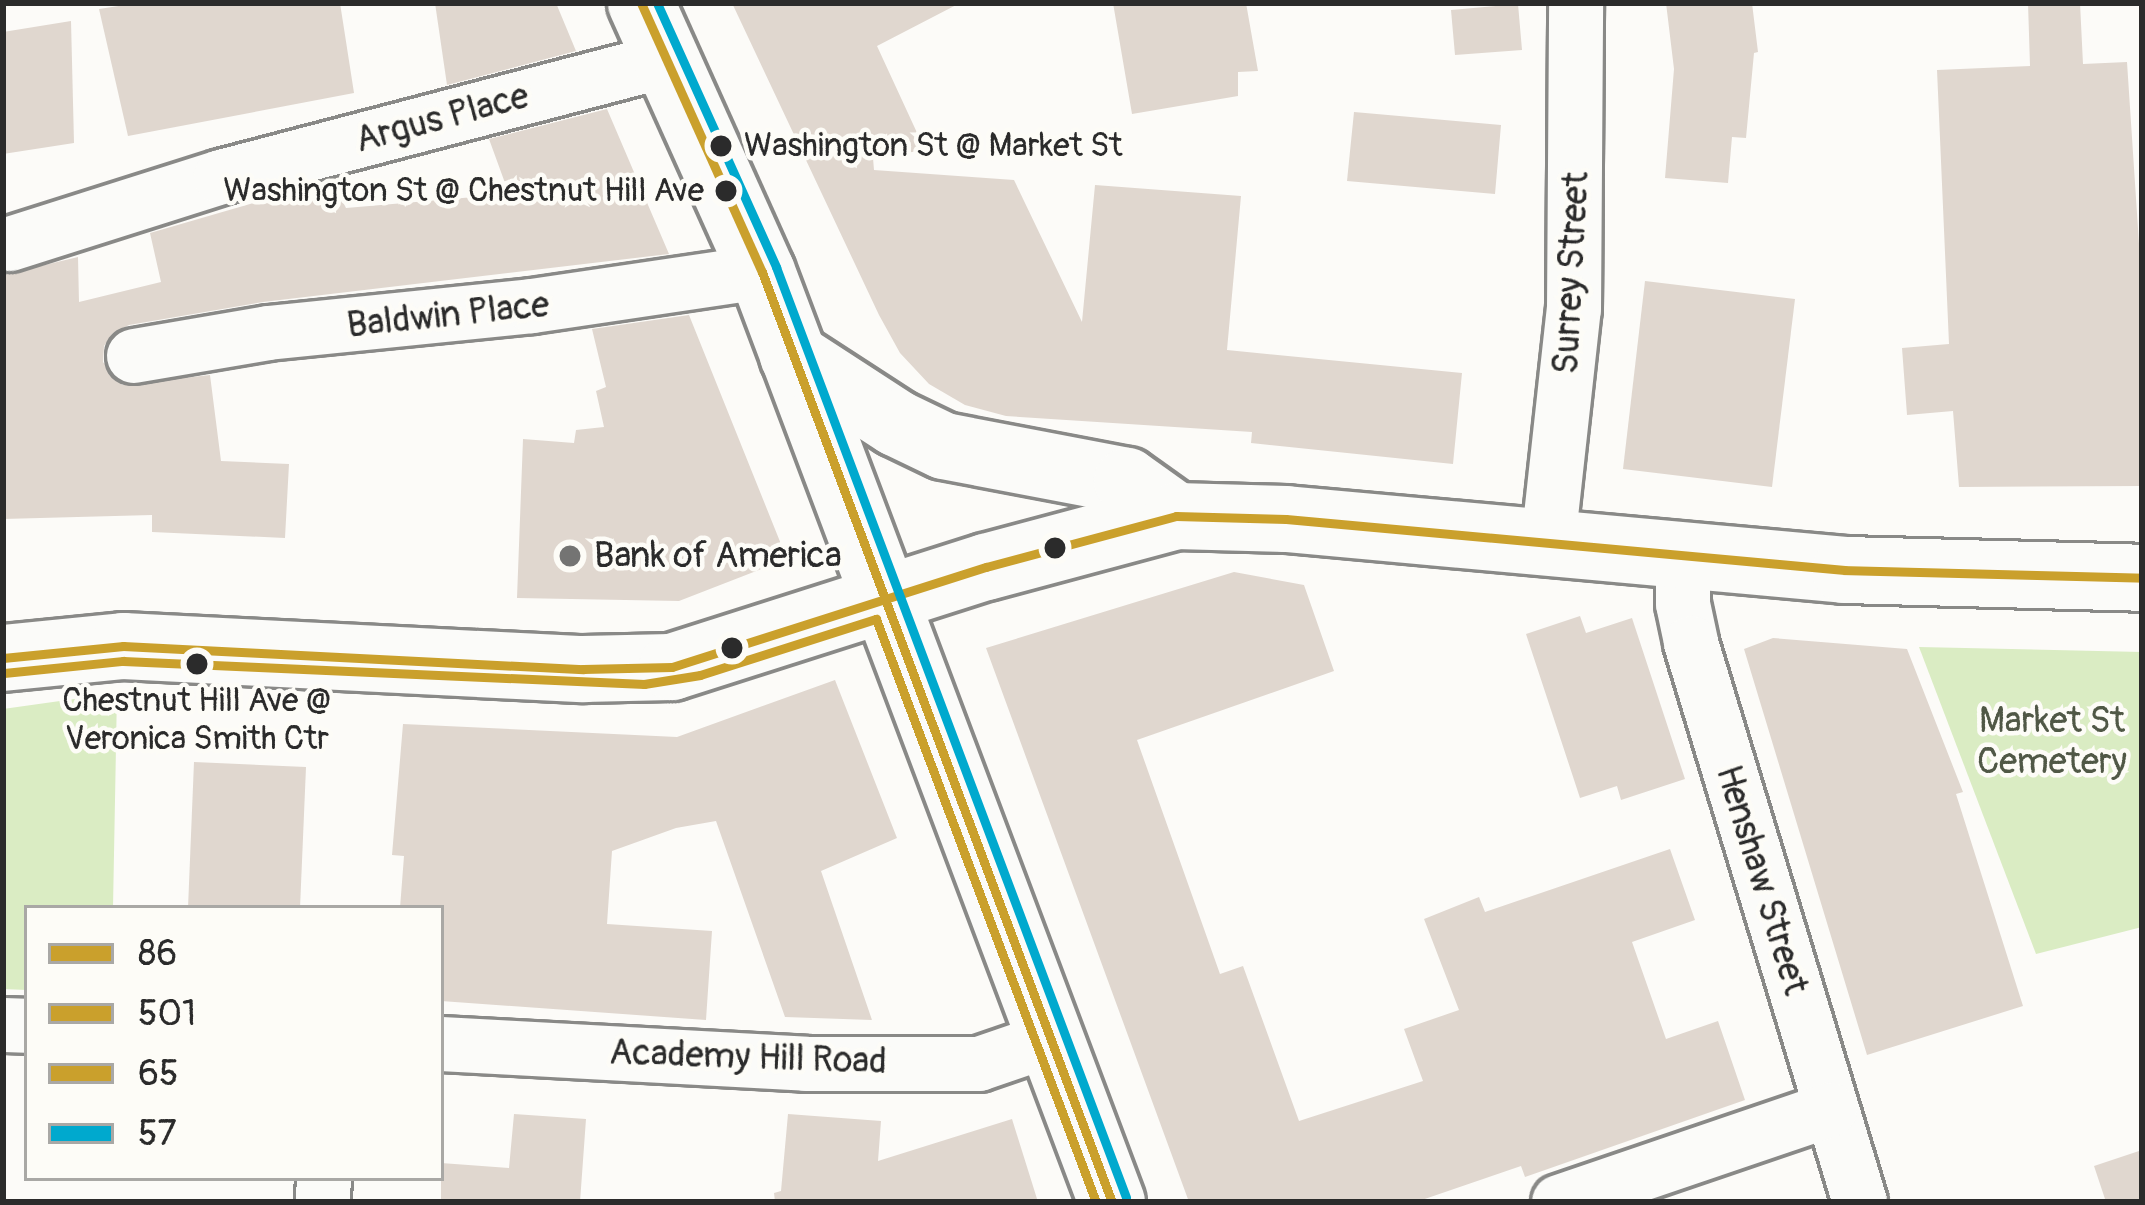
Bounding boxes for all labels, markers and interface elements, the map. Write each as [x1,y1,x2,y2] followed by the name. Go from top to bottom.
[351,74,533,162] street label: Argus Place
[744,126,1123,166] place label: Washington St @ Market St
[710,135,732,157] marker: Washington St @ Market St
[223,171,704,211] place label: Washington St @ Chestnut Hill Ave
[1544,171,1598,375] street label: Surrey Street
[715,180,737,202] marker: Washington St @ Chestnut Hill Ave
[345,283,551,347] street label: Baldwin Place
[594,534,842,578] place label: Bank of America
[1044,537,1066,559] unlabelled marker
[557,543,583,569] marker: Bank of America
[721,637,743,659] unlabelled marker
[186,653,208,675] marker: Chestnut Hill Ave @ Veronica Smith Ctr
[62,681,332,759] place label: Chestnut Hill Ave @ Veronica Smith Ctr
[1977,698,2127,783] park label: Market St Cemetery
[1707,760,1817,1000] street label: Henshaw Street
[24,905,444,1181] legend
[138,931,177,976] text: 86
[138,991,196,1036] text: 501
[609,1031,887,1083] street label: Academy Hill Road
[138,1051,178,1096] text: 65
[138,1111,177,1156] text: 57

